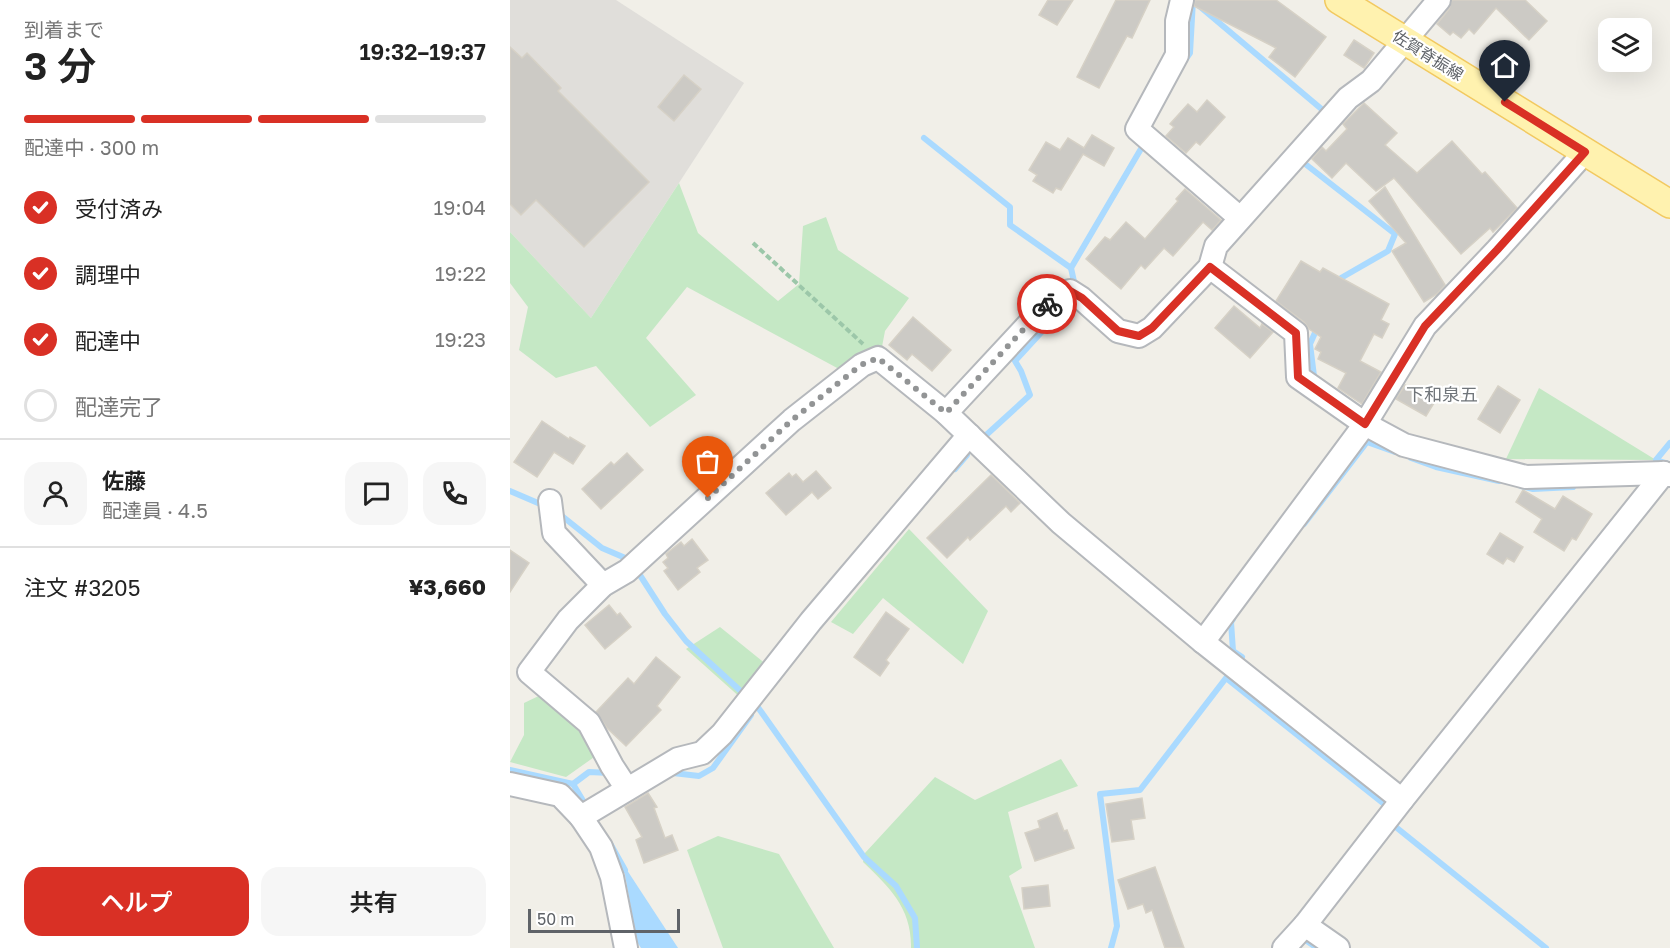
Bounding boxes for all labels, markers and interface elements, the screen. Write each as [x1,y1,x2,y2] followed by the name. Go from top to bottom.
[24,17,104,41] text: 到着まで
[1598,18,1652,72] map controls
[1598,18,1652,72] button: layers
[1389,25,1467,85] street label: 佐賀脊振線
[359,38,486,65] text: 19:32–19:37
[1479,40,1530,102] pin
[24,42,96,89] text: 3 分
[1488,49,1521,82] icon: home
[24,135,159,159] text: 配達中 · 300 m
[24,191,57,224] icon: check
[75,195,163,222] text: 受付済み
[434,195,486,219] text: 19:04
[24,257,57,290] icon: check
[75,261,141,288] text: 調理中
[435,261,486,285] text: 19:22
[1017,274,1077,334] courier
[1031,288,1064,321] icon: bike
[24,323,57,356] icon: check
[75,327,141,354] text: 配達中
[435,327,486,351] text: 19:23
[1406,383,1478,405] district label: 下和泉五
[75,393,163,420] text: 配達完了
[682,436,733,498] pin
[691,445,724,478] icon: bag
[24,462,87,525] button: person
[345,462,408,525] button: chat
[423,462,486,525] button: phone
[102,467,146,494] text: 佐藤
[102,498,208,522] text: 配達員 · 4.5
[409,573,486,600] text: ¥3,660
[24,574,141,601] text: 注文 #3205
[24,867,249,936] button: ヘルプ
[261,867,486,936] button: 共有
[528,906,680,934] scale bar
[537,909,574,929] text: 50 m

